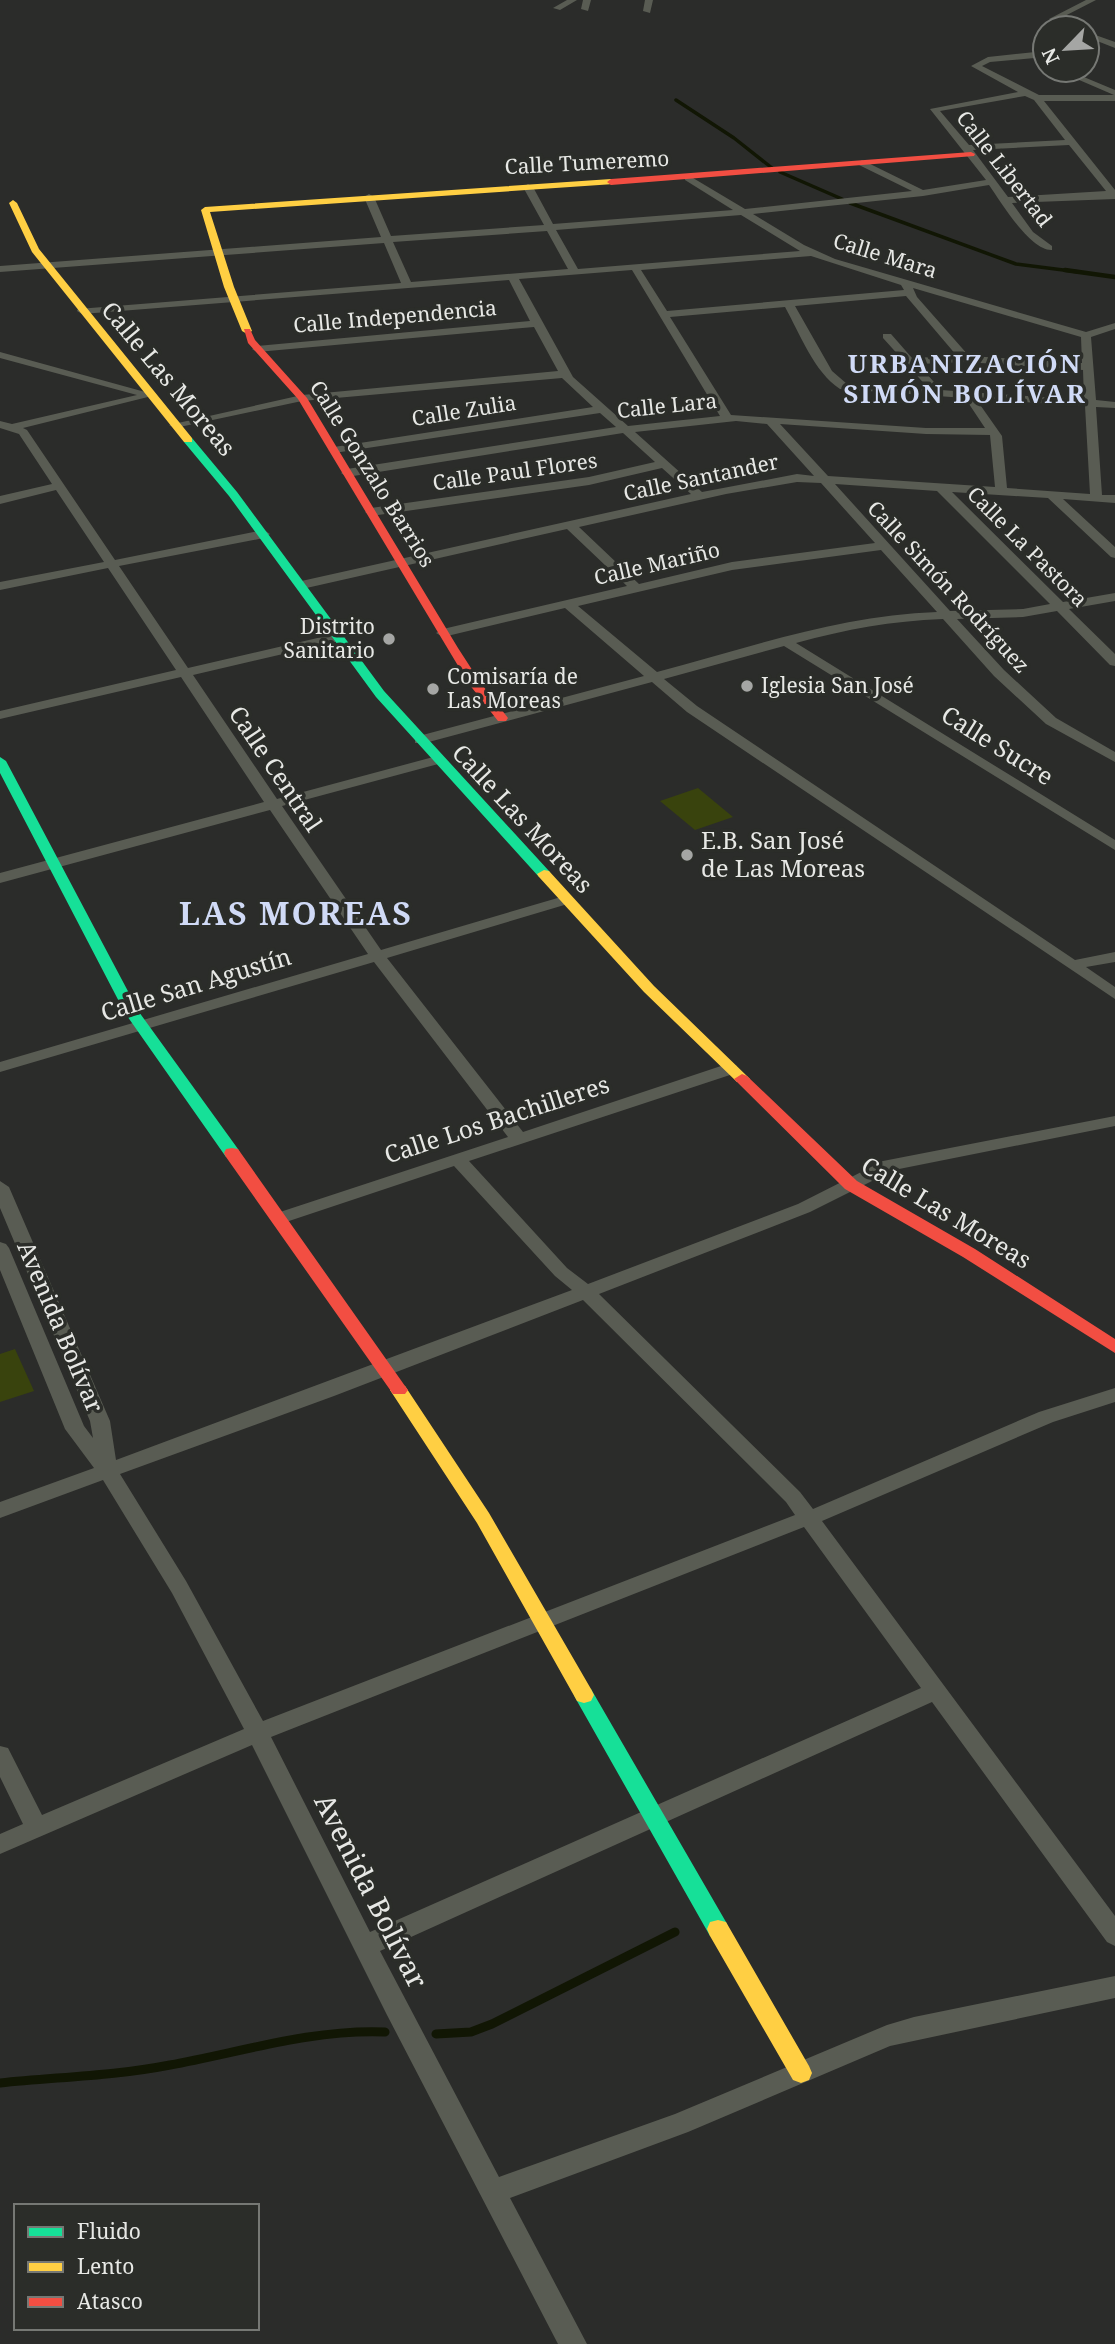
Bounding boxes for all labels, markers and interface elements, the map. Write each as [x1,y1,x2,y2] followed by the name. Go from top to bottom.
[1031,14,1101,84] north arrow
[1036,44,1066,68] text: N
[951,104,1059,232] street label: Calle Libertad
[504,144,670,180] street label: Calle Tumeremo
[830,226,941,284] street label: Calle Mara
[292,293,498,339] street label: Calle Independencia
[95,294,244,462] street label: Calle Las Moreas
[843,345,1087,411] district label: URBANIZACIÓN SIMÓN BOLÍVAR
[304,375,442,572] street label: Calle Gonzalo Barrios
[615,386,718,424] street label: Calle Lara
[410,388,518,432] street label: Calle Zulia
[431,446,599,496] street label: Calle Paul Flores
[621,447,781,507] street label: Calle Santander
[961,480,1094,613] street label: Calle La Pastora
[862,494,1036,678] street label: Calle Simón Rodríguez
[591,535,722,591] street label: Calle Mariño
[284,612,375,664] place label: Distrito Sanitario
[381,631,397,647] marker: Distrito Sanitario
[447,662,578,714] place label: Comisaría de Las Moreas
[761,671,914,699] place label: Iglesia San José
[739,678,755,694] marker: Iglesia San José
[425,681,441,697] marker: Comisaría de Las Moreas
[935,697,1060,792] street label: Calle Sucre
[222,699,331,838] street label: Calle Central
[445,736,601,900] street label: Calle Las Moreas
[701,823,865,884] place label: E.B. San José de Las Moreas
[679,847,695,863] marker: E.B. San José de Las Moreas
[179,891,413,934] district label: LAS MOREAS
[96,939,295,1028] street label: Calle San Agustín
[380,1067,613,1171] street label: Calle Los Bachilleres
[856,1148,1038,1275] street label: Calle Las Moreas
[10,1236,112,1417] street label: Avenida Bolívar
[306,1787,437,1994] street label: Avenida Bolívar
[14,2204,259,2330] legend
[77,2217,141,2245] text: Fluido
[77,2252,134,2280] text: Lento
[77,2287,143,2315] text: Atasco

